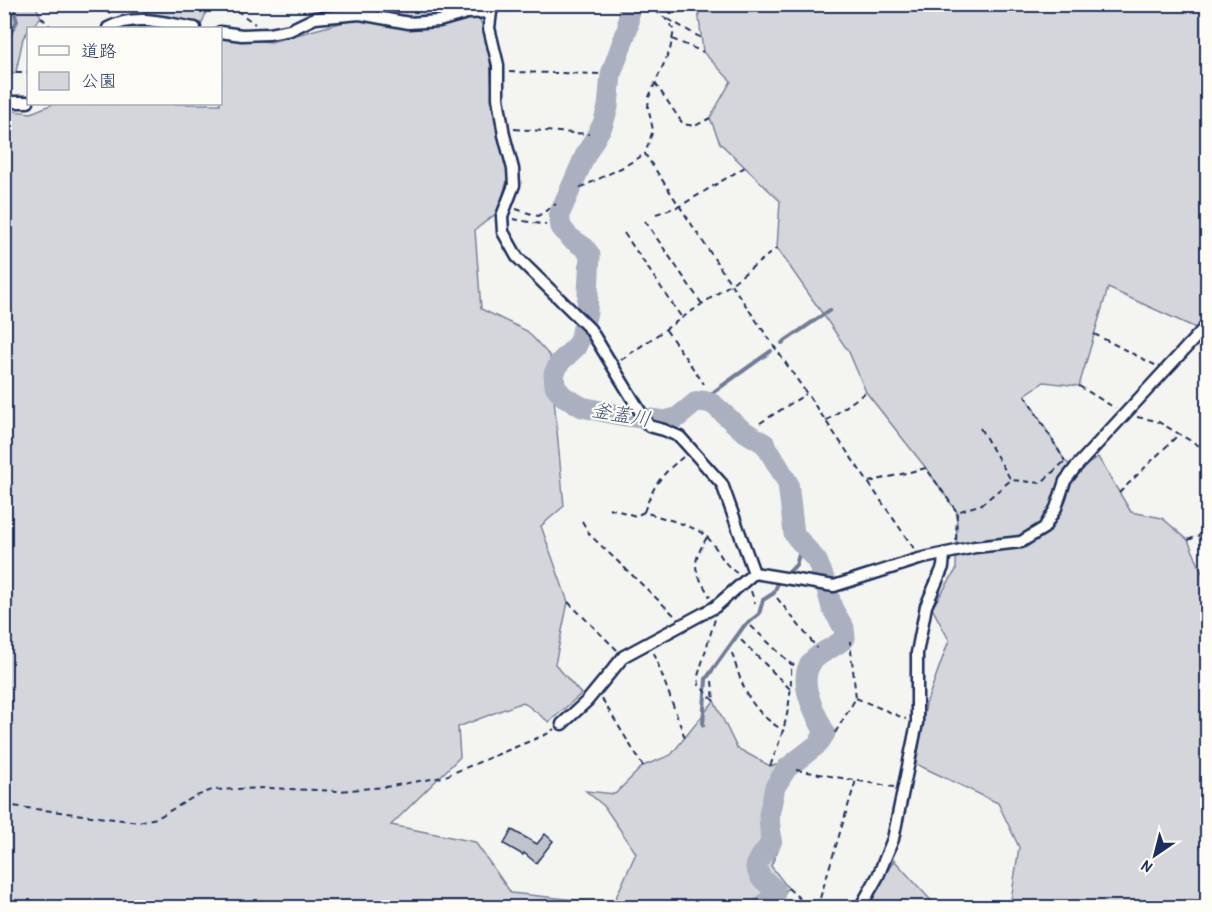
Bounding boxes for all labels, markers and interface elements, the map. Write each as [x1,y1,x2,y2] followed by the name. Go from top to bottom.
[27,27,222,105] legend
[81,38,117,63] text: 道路
[81,68,117,93] text: 公園
[589,395,653,432] water label: 釜蓋川
[1125,825,1185,885] north arrow
[1136,856,1156,879] text: N

